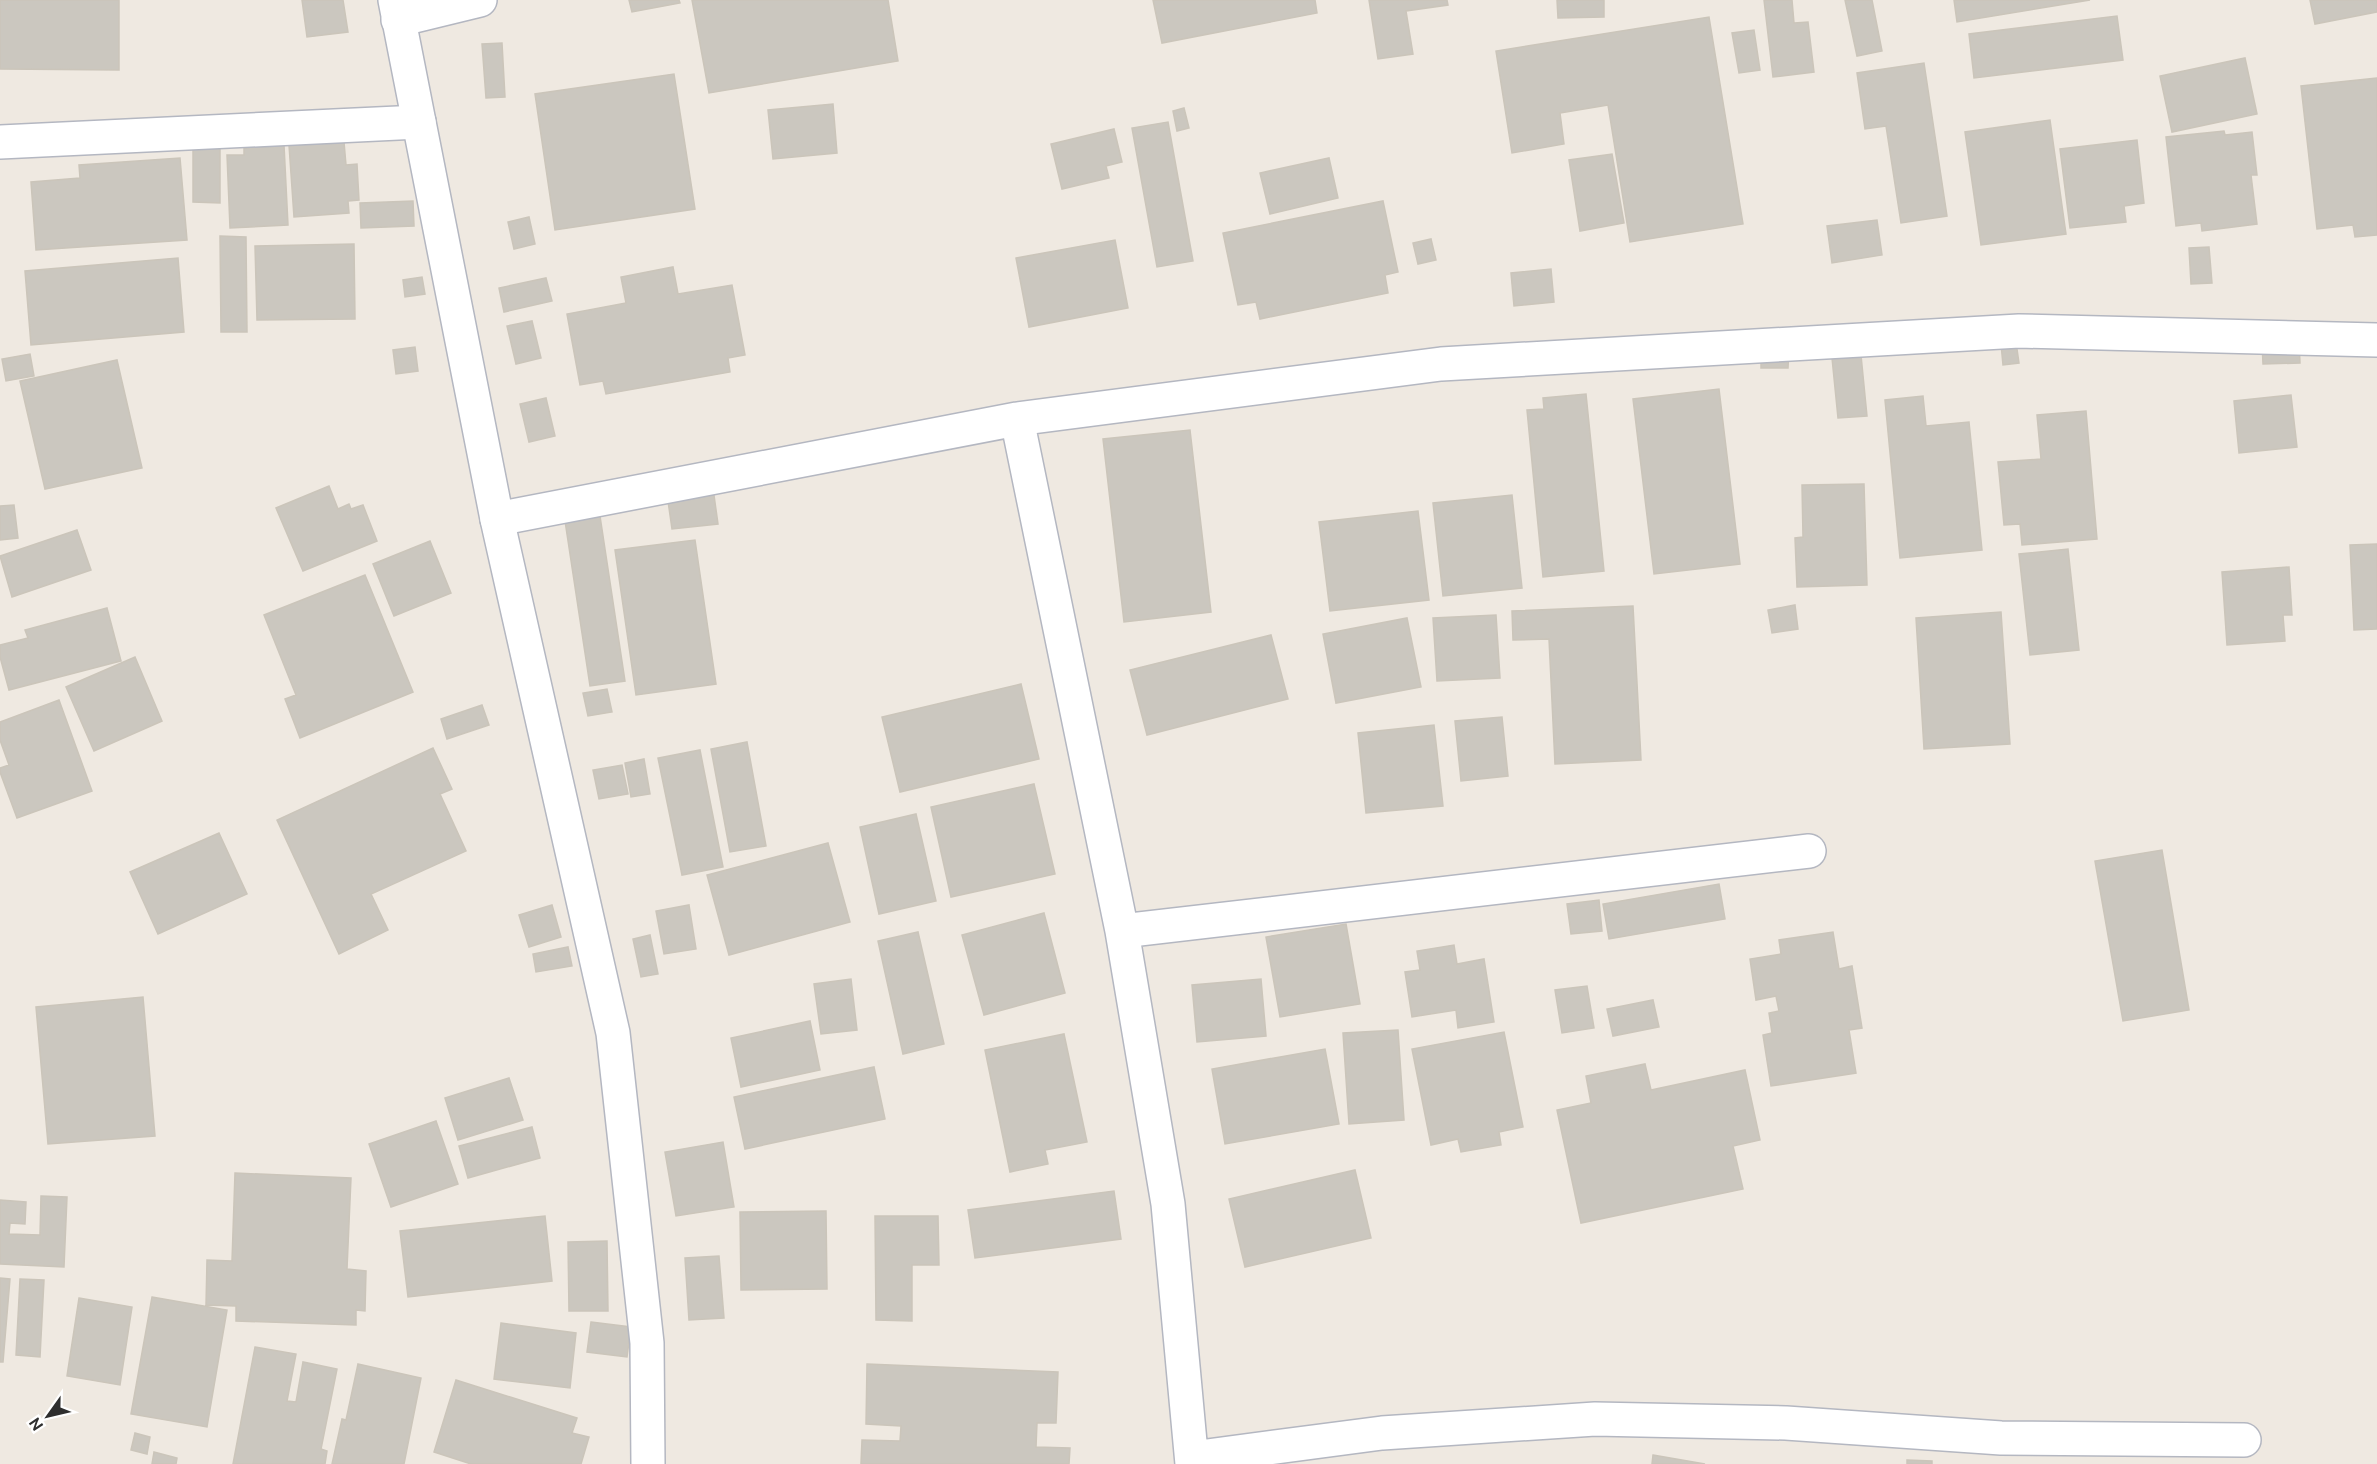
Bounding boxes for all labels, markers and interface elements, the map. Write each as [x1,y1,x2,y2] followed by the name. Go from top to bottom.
[18,1386,78,1446] north arrow
[25,1414,46,1434] text: N

